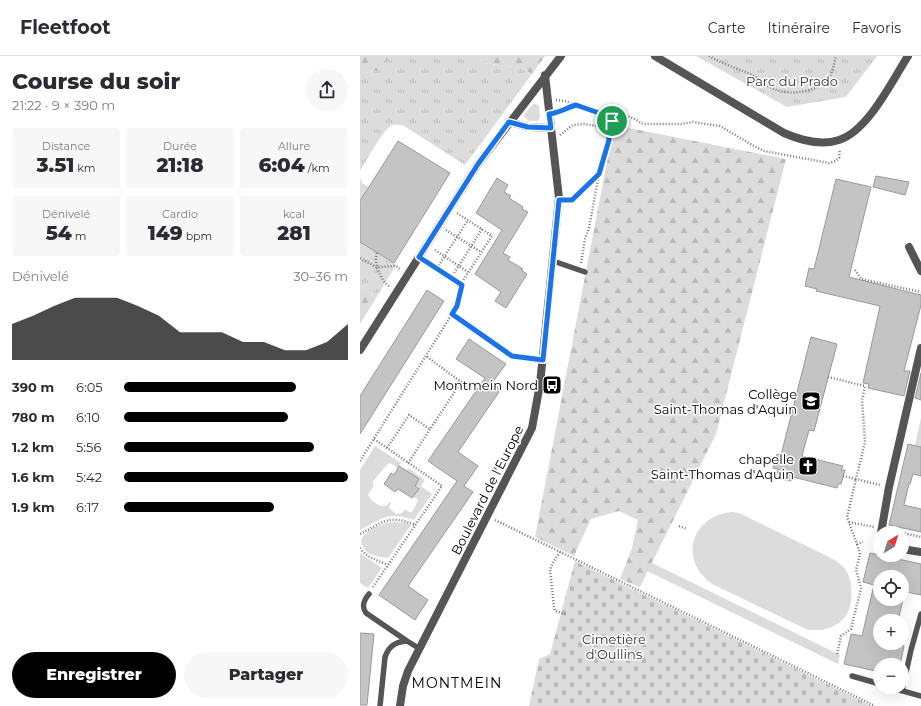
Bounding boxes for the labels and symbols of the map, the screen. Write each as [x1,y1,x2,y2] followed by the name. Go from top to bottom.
[746,73,838,89] park label: Parc du Prado
[595,104,629,138] pin
[541,374,563,396] bus stop icon: Montmein Nord
[433,377,538,393] place label: Montmein Nord
[654,386,797,417] place label: Collège Saint-Thomas d'Aquin
[800,390,822,412] school or university icon: Collège Saint-Thomas d'Aquin
[447,423,527,557] street label: Boulevard de l'Europe
[651,451,794,482] place label: chapelle Saint-Thomas d'Aquin
[797,455,819,477] church icon: chapelle Saint-Thomas d'Aquin
[873,526,909,562] north arrow
[582,631,646,662] park label: Cimetière d'Oullins
[412,674,502,692] district label: MONTMEIN

